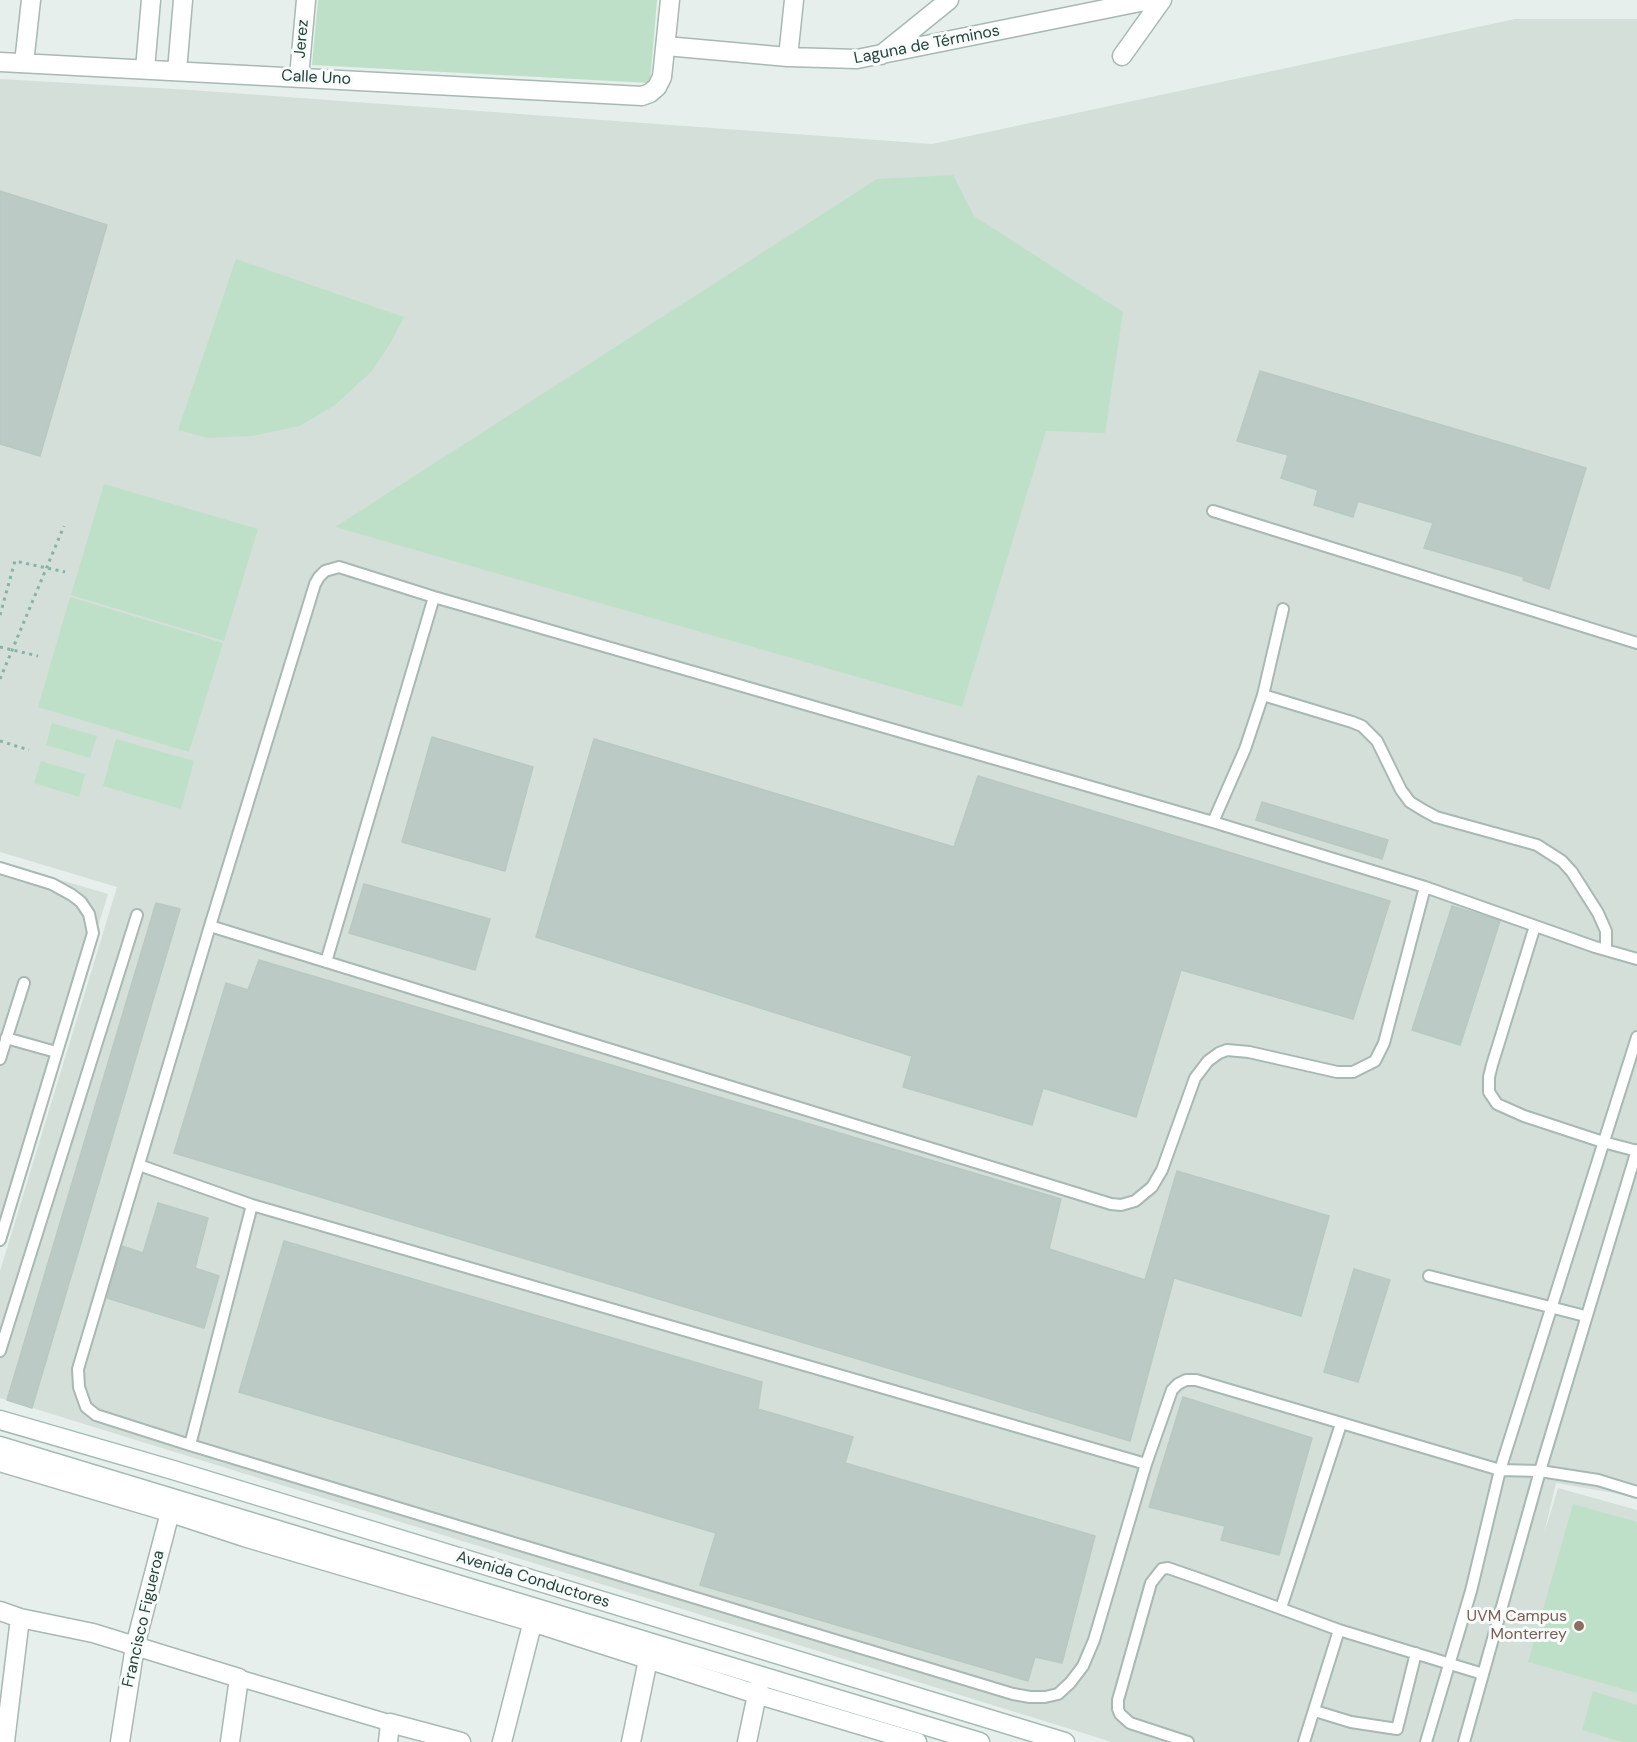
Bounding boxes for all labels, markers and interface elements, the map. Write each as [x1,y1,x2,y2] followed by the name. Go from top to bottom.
[291,19,313,59] street label: Jerez
[852,21,1002,69] street label: Laguna de Términos
[281,67,351,89] street label: Calle Uno
[454,1548,612,1612] street label: Avenida Conductores
[119,1549,169,1689] street label: Francisco Figueroa
[1466,1607,1567,1645] place label: UVM Campus Monterrey
[1572,1619,1586,1633] marker: UVM Campus Monterrey

